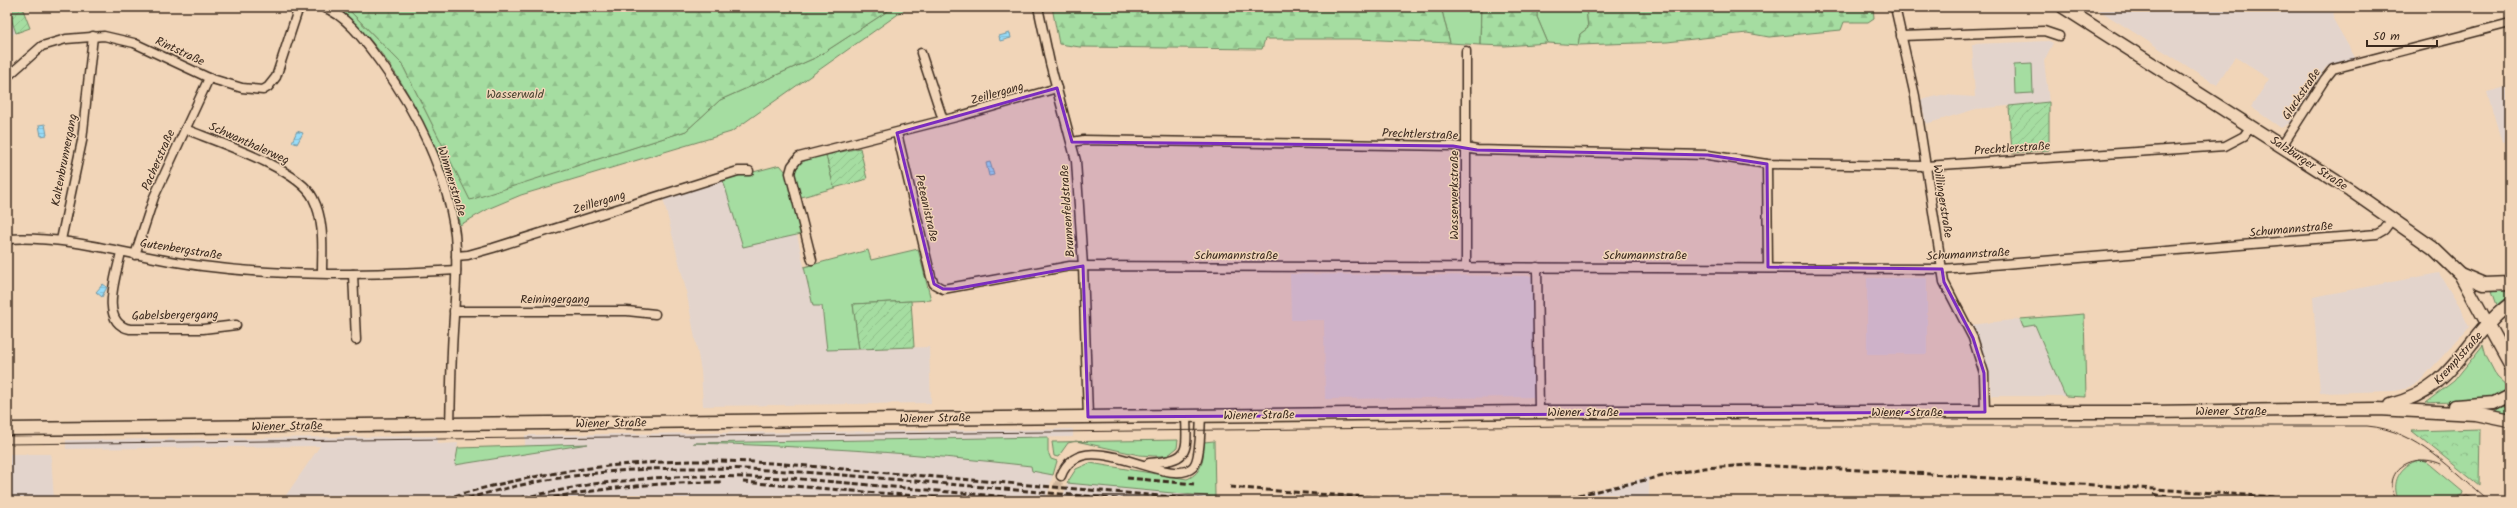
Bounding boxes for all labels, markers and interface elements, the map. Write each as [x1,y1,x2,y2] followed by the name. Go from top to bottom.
[2367,22,2437,48] scale bar
[2373,27,2400,46] text: 50 m
[152,32,208,71] street label: Rintstraße
[2277,64,2326,124] street label: Gluckstraße
[968,77,1026,110] street label: Zeillergang
[486,85,545,104] park label: Wasserwald
[46,112,83,208] street label: Kaltenbrunnergang
[205,117,292,170] street label: Schwanthalerweg
[1381,124,1459,145] street label: Prechtlerstraße
[137,126,181,194] street label: Pacherstraße
[2266,131,2352,196] street label: Salzburger Straße
[1973,136,2051,161] street label: Prechtlerstraße
[432,144,471,219] street label: Wimmerstraße
[1445,150,1464,240] street label: Wasserwerkstraße
[1927,163,1958,240] street label: Willingerstraße
[1055,164,1080,258] street label: Brunnenfeldstraße
[910,173,944,244] street label: Peteanistraße
[570,185,628,220] street label: Zeillergang
[2249,216,2334,243] street label: Schumannstraße
[139,234,224,265] street label: Gutenbergstraße
[1926,243,2011,266] street label: Schumannstraße
[1194,246,1278,265] street label: Schumannstraße
[1603,246,1687,265] street label: Schumannstraße
[520,290,590,309] street label: Reiningergang
[131,305,219,326] street label: Gabelsbergergang
[2429,327,2488,389] street label: Kremplstraße
[2195,402,2267,421] street label: Wiener Straße
[1547,403,1619,422] street label: Wiener Straße
[1871,403,1943,422] street label: Wiener Straße
[1223,405,1295,426] street label: Wiener Straße
[899,408,971,429] street label: Wiener Straße
[575,413,647,434] street label: Wiener Straße
[251,416,323,437] street label: Wiener Straße

